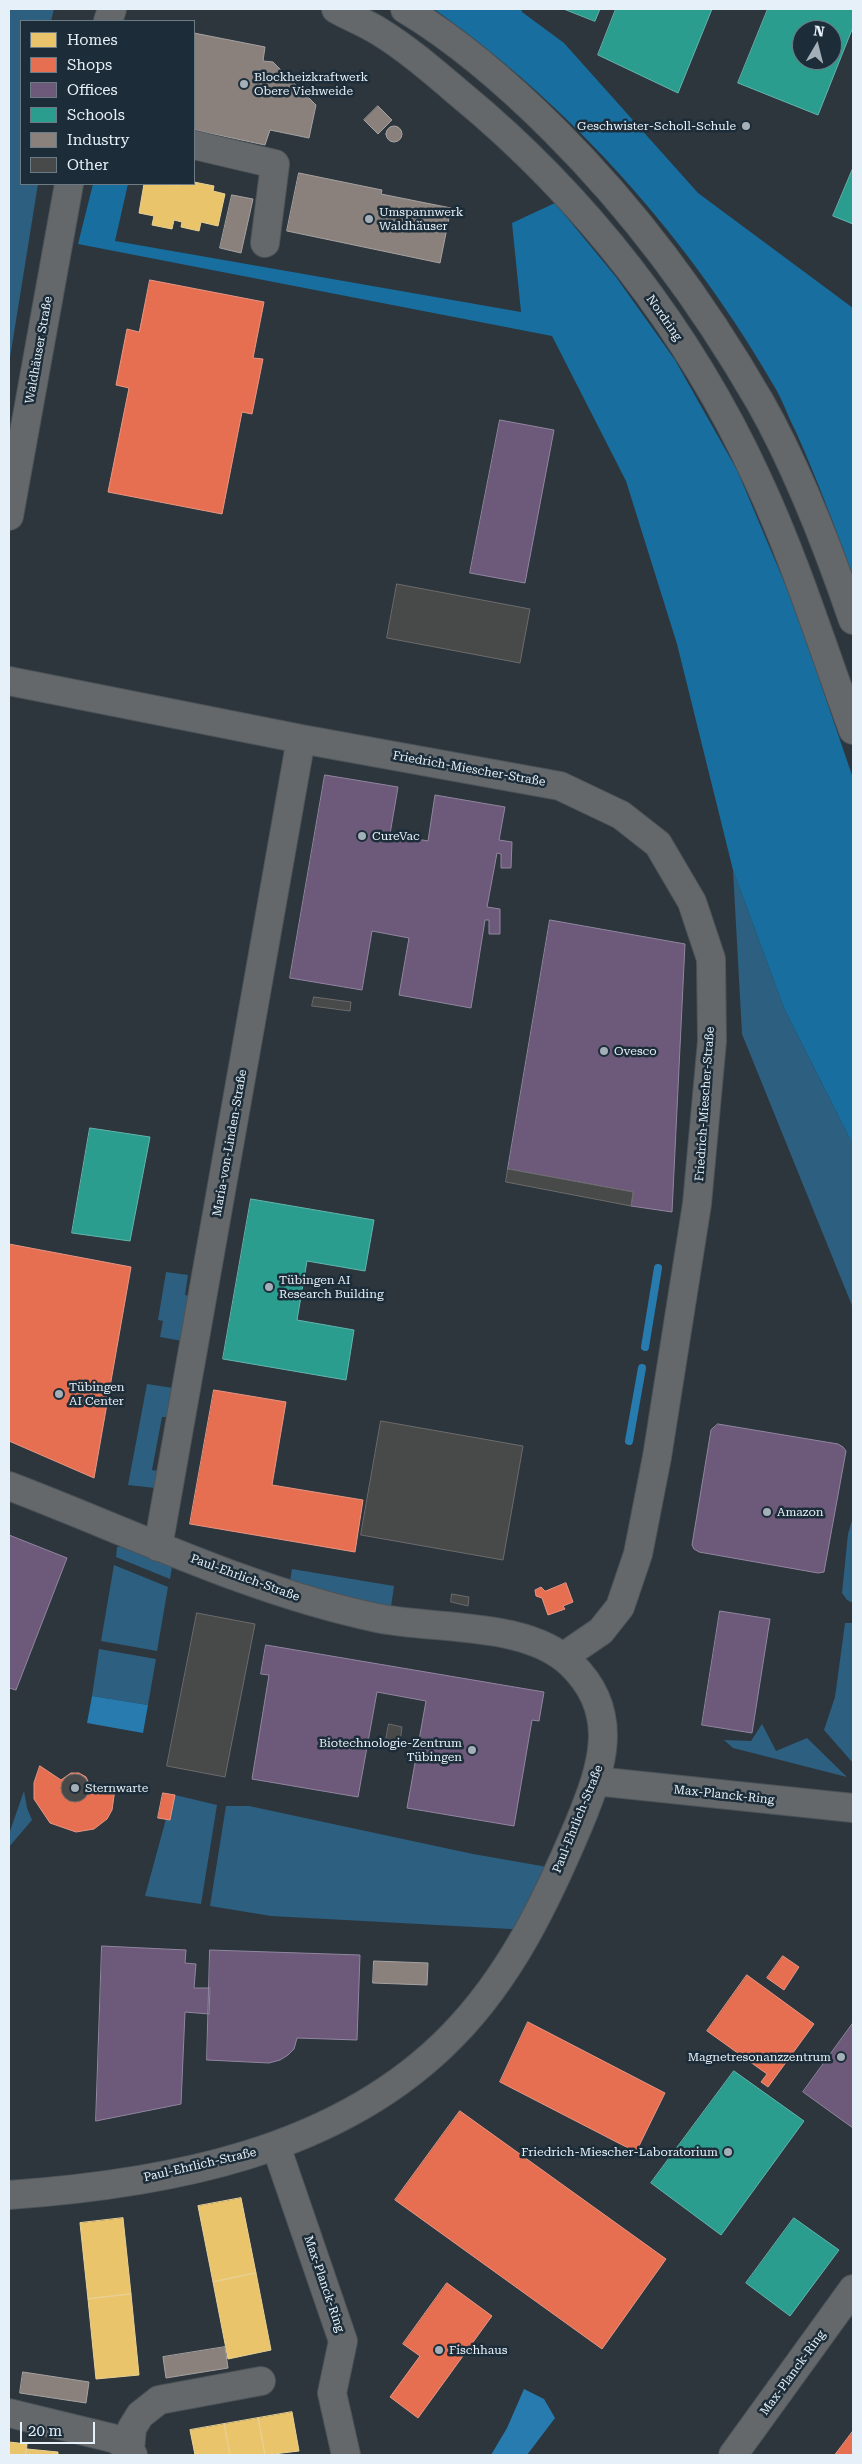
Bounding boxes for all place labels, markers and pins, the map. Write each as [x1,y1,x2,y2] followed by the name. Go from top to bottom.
[254,70,368,98] place label: Blockheizkraftwerk Obere Viehweide
[238,78,250,90] marker: Blockheizkraftwerk Obere Viehweide
[577,119,736,133] place label: Geschwister-Scholl-Schule
[740,120,752,132] marker: Geschwister-Scholl-Schule
[379,205,463,233] place label: Umspannwerk Waldhäuser
[363,213,375,225] marker: Umspannwerk Waldhäuser
[372,829,420,843] place label: CureVac
[356,830,368,842] marker: CureVac
[614,1044,657,1058] place label: Ovesco
[598,1045,610,1057] marker: Ovesco
[279,1273,384,1301] place label: Tübingen AI Research Building
[263,1281,275,1293] marker: Tübingen AI Research Building
[69,1380,125,1408] place label: Tübingen AI Center
[53,1388,65,1400] marker: Tübingen AI Center
[777,1505,824,1519] place label: Amazon
[761,1506,773,1518] marker: Amazon
[319,1736,462,1764] place label: Biotechnologie-Zentrum Tübingen
[466,1744,478,1756] marker: Biotechnologie-Zentrum Tübingen
[85,1781,148,1795] place label: Sternwarte
[69,1782,81,1794] marker: Sternwarte
[688,2050,831,2064] place label: Magnetresonanzzentrum
[835,2051,847,2063] marker: Magnetresonanzzentrum
[521,2145,718,2159] place label: Friedrich-Miescher-Laboratorium
[722,2146,734,2158] marker: Friedrich-Miescher-Laboratorium
[449,2343,507,2357] place label: Fischhaus
[433,2344,445,2356] marker: Fischhaus

